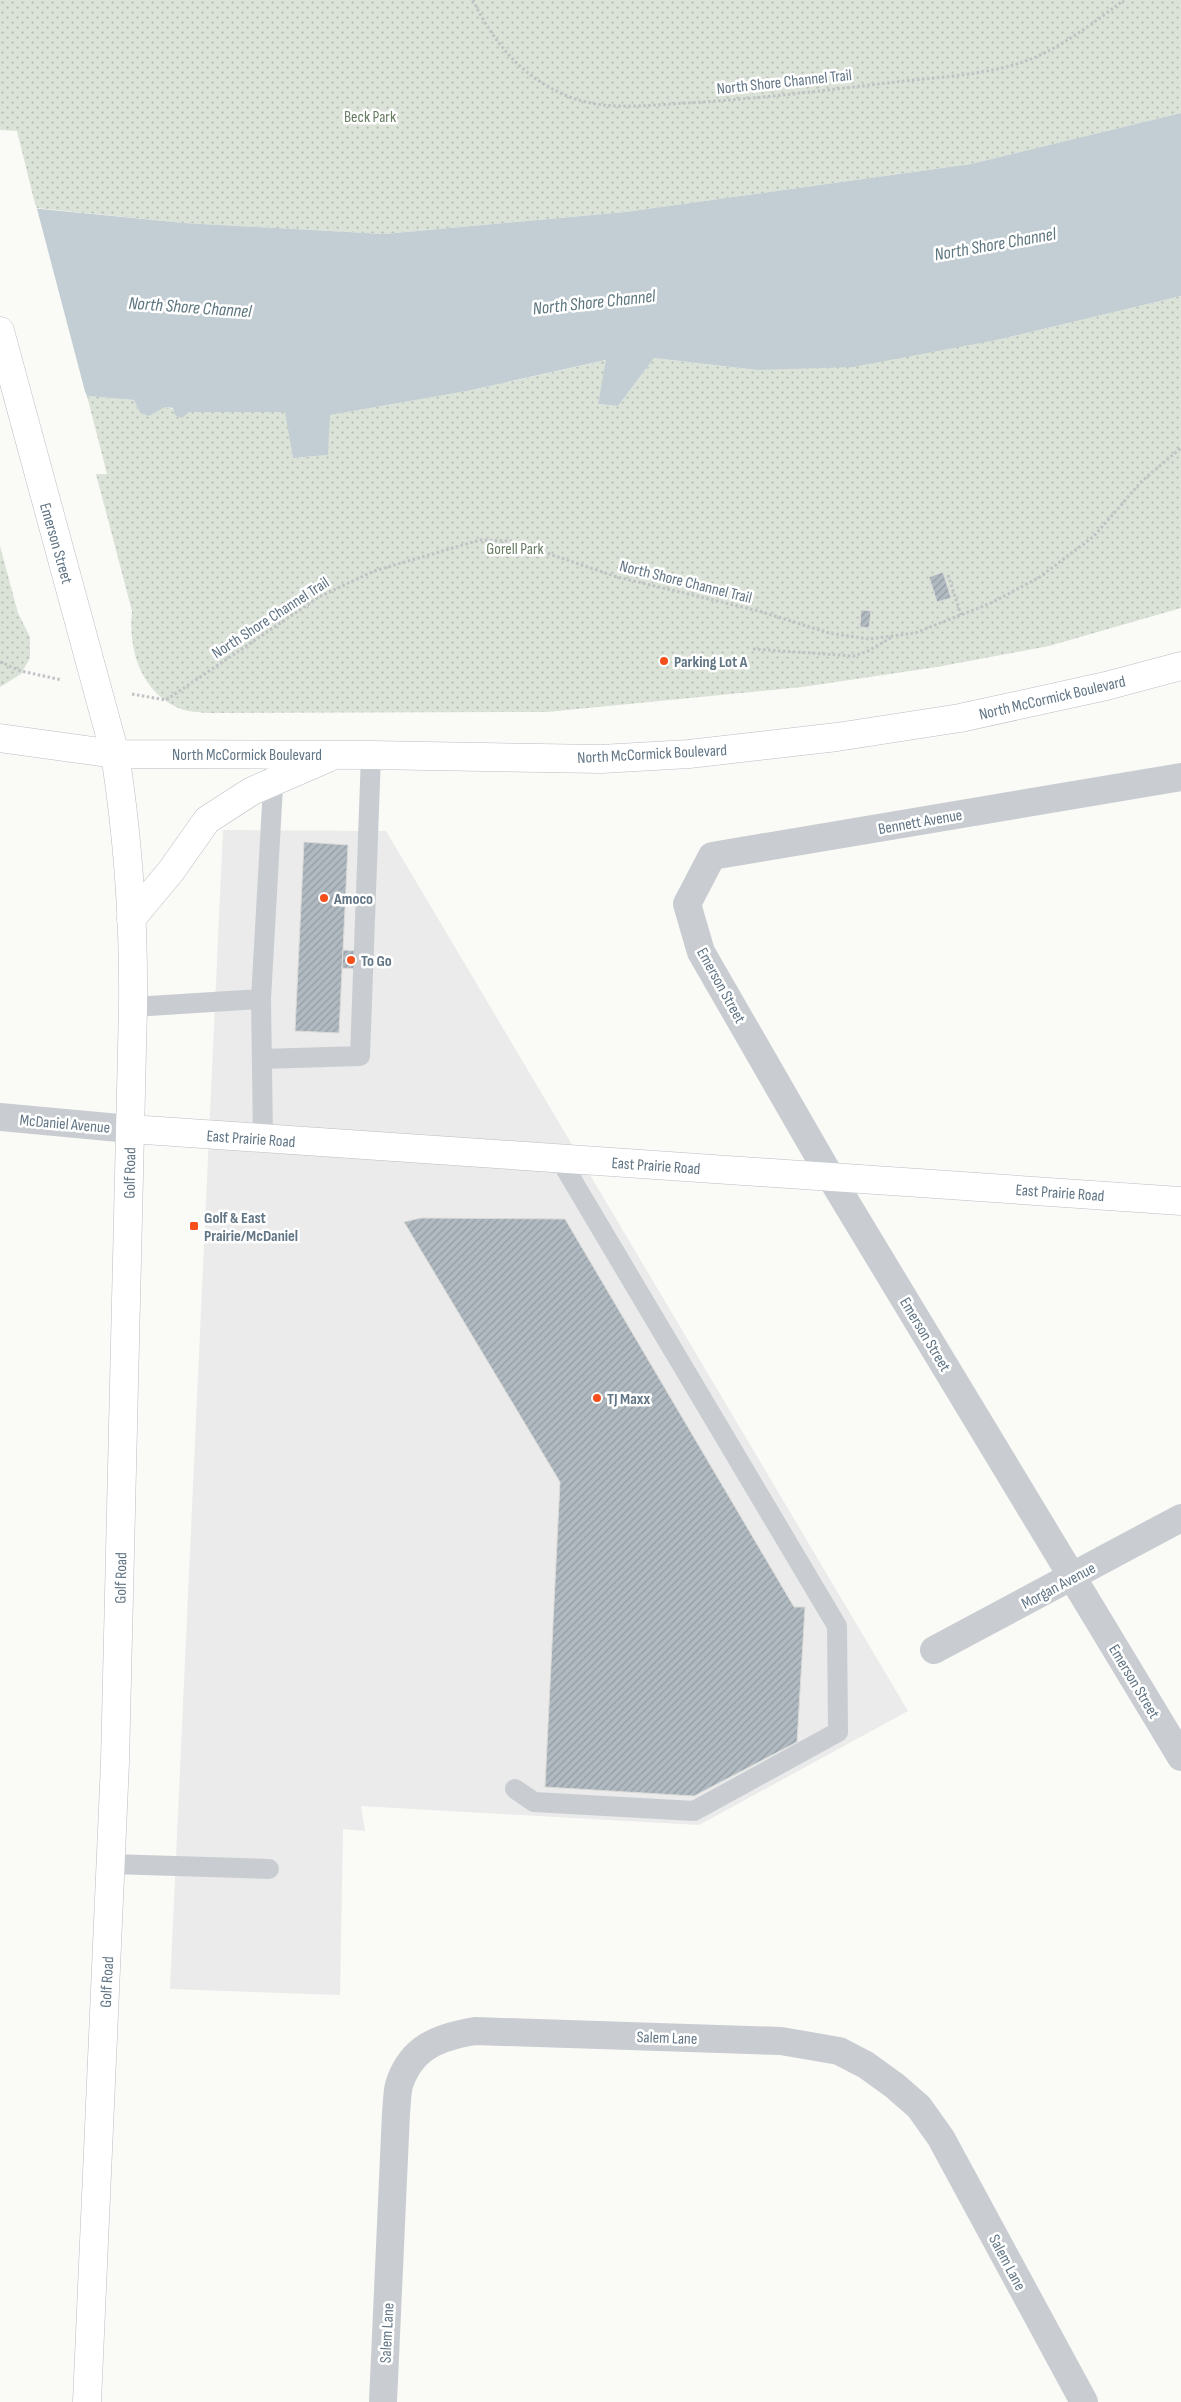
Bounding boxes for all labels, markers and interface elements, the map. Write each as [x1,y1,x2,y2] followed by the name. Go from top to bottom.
[716,66,853,99] street label: North Shore Channel Trail
[344,108,396,127] park label: Beck Park
[933,223,1058,266] water label: North Shore Channel
[532,286,657,319] water label: North Shore Channel
[128,293,253,322] water label: North Shore Channel
[35,501,76,586] street label: Emerson Street
[486,540,544,559] park label: Gorell Park
[618,557,754,608] street label: North Shore Channel Trail
[209,573,333,663] street label: North Shore Channel Trail
[674,653,748,672] place label: Parking Lot A
[658,655,670,667] marker: Parking Lot A
[977,672,1127,725] street label: North McCormick Boulevard
[577,741,727,768] street label: North McCormick Boulevard
[172,746,322,765] street label: North McCormick Boulevard
[877,806,964,839] street label: Bennett Avenue
[333,890,373,909] place label: Amoco
[318,892,330,904] marker: Amoco
[692,945,749,1027] street label: Emerson Street
[361,952,392,971] place label: To Go
[345,954,357,966] marker: To Go
[19,1111,111,1138] street label: McDaniel Avenue
[206,1127,296,1152] street label: East Prairie Road
[121,1147,140,1199] street label: Golf Road
[611,1154,701,1179] street label: East Prairie Road
[1015,1181,1105,1206] street label: East Prairie Road
[204,1209,298,1246] place label: Golf & East Prairie/McDaniel
[188,1220,200,1232] marker: Golf & East Prairie/McDaniel
[895,1294,954,1375] street label: Emerson Street
[607,1390,650,1409] place label: TJ Maxx
[591,1392,603,1404] marker: TJ Maxx
[112,1552,131,1604] street label: Golf Road
[1018,1559,1099,1614] street label: Morgan Avenue
[1104,1641,1163,1722] street label: Emerson Street
[97,1956,118,2008] street label: Golf Road
[636,2028,698,2049] street label: Salem Lane
[984,2231,1029,2294] street label: Salem Lane
[376,2302,399,2364] street label: Salem Lane

